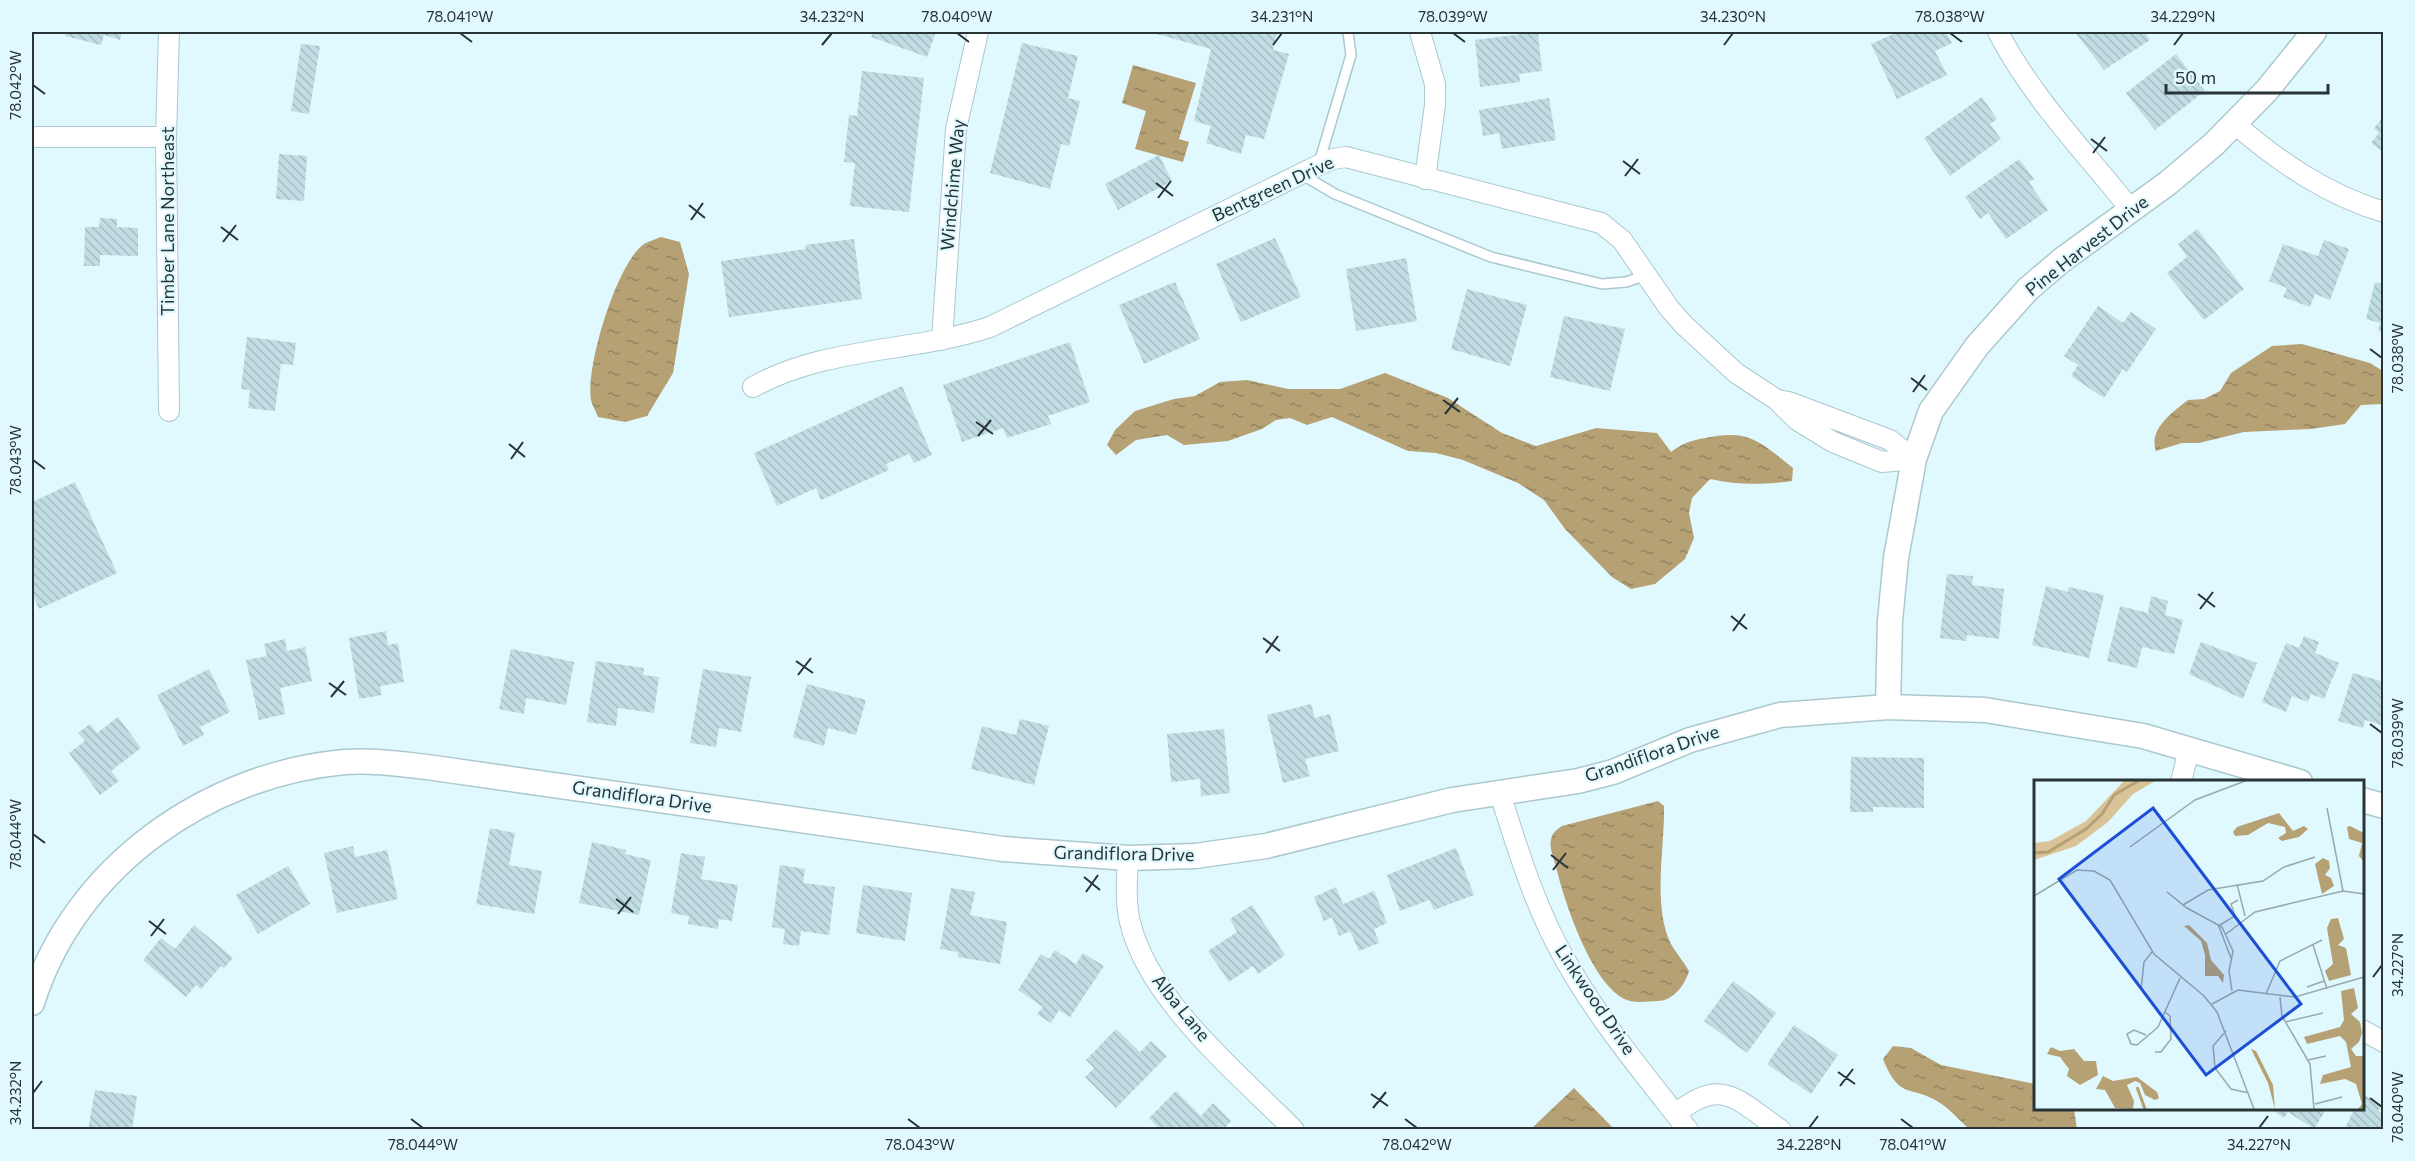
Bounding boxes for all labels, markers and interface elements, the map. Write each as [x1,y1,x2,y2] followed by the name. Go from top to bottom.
[426,7,494,25] text: 78.041°W
[800,7,864,25] text: 34.232°N
[922,7,992,25] text: 78.040°W
[1251,7,1313,25] text: 34.231°N
[1418,7,1488,25] text: 78.039°W
[1700,7,1766,25] text: 34.230°N
[1915,7,1985,25] text: 78.038°W
[2150,7,2216,25] text: 34.229°N
[6,50,24,120] text: 78.042°W
[2166,57,2328,95] scale bar
[2175,66,2216,88] text: 50 m
[935,118,969,252] street label: Windchime Way
[156,126,178,316] street label: Timber Lane Northeast
[1208,150,1337,226] street label: Bentgreen Drive
[2020,190,2152,300] street label: Pine Harvest Drive
[2388,323,2406,393] text: 78.038°W
[6,425,24,495] text: 78.043°W
[2388,698,2406,768] text: 78.039°W
[1582,720,1722,786] street label: Grandiflora Drive
[571,775,713,817] street label: Grandiflora Drive
[2034,780,2364,1110] inset map
[6,799,24,869] text: 78.044°W
[1053,841,1195,865] street label: Grandiflora Drive
[2388,933,2406,997] text: 34.227°N
[1551,940,1641,1059] street label: Linkwood Drive
[1148,969,1216,1045] street label: Alba Lane
[6,1061,24,1125] text: 34.232°N
[2388,1072,2406,1142] text: 78.040°W
[388,1135,458,1153] text: 78.044°W
[885,1135,955,1153] text: 78.043°W
[1382,1135,1452,1153] text: 78.042°W
[1776,1135,1842,1153] text: 34.228°N
[1879,1135,1947,1153] text: 78.041°W
[2227,1135,2291,1153] text: 34.227°N

